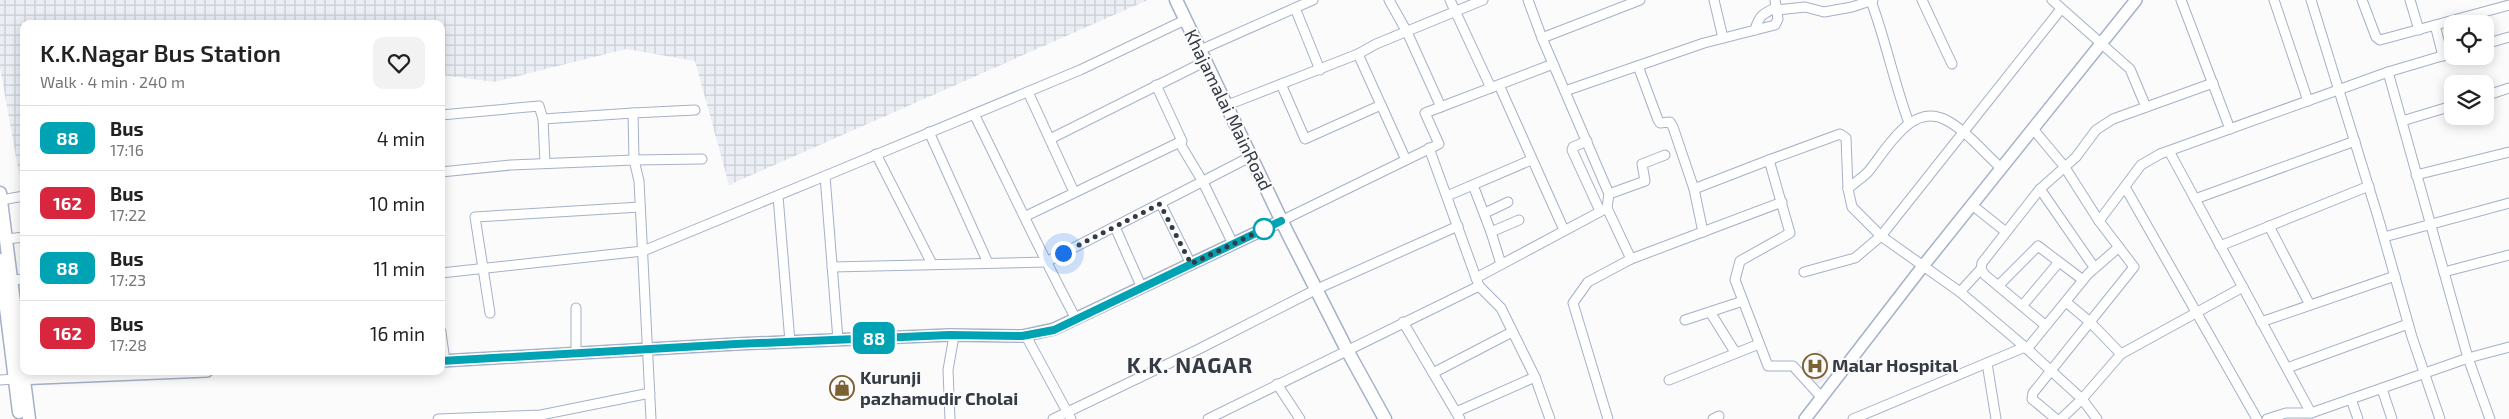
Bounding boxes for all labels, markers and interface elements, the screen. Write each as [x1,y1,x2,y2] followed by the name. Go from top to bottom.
[2444,15,2494,125] map controls
[2444,15,2494,65] button: locate
[1180,25,1278,194] street label: Khajamalai MainRoad
[373,37,425,89] button: heart
[40,38,281,67] text: K.K.Nagar Bus Station
[40,72,185,91] text: Walk · 4 min · 240 m
[2444,75,2494,125] button: layers
[110,117,144,140] text: Bus
[56,127,79,149] text: 88
[377,127,425,150] text: 4 min
[110,140,144,159] text: 17:16
[110,182,144,205] text: Bus
[53,192,82,214] text: 162
[369,192,425,215] text: 10 min
[110,205,146,224] text: 17:22
[1253,218,1275,240] unlabelled marker
[1051,241,1076,266] your location
[110,247,144,270] text: Bus
[56,257,79,279] text: 88
[373,257,425,280] text: 11 min
[110,270,146,289] text: 17:23
[110,312,144,335] text: Bus
[53,322,82,344] text: 162
[370,322,425,345] text: 16 min
[852,322,896,354] line badge: 88
[863,327,885,349] text: 88
[110,335,147,354] text: 17:28
[1127,351,1253,377] district label: K.K. NAGAR
[1802,353,1828,379] hospital icon: Malar Hospital
[1832,354,1958,376] place label: Malar Hospital
[860,366,1018,409] place label: Kurunji pazhamudir Cholai
[829,375,855,401] shop icon: Kurunji pazhamudir Cholai

